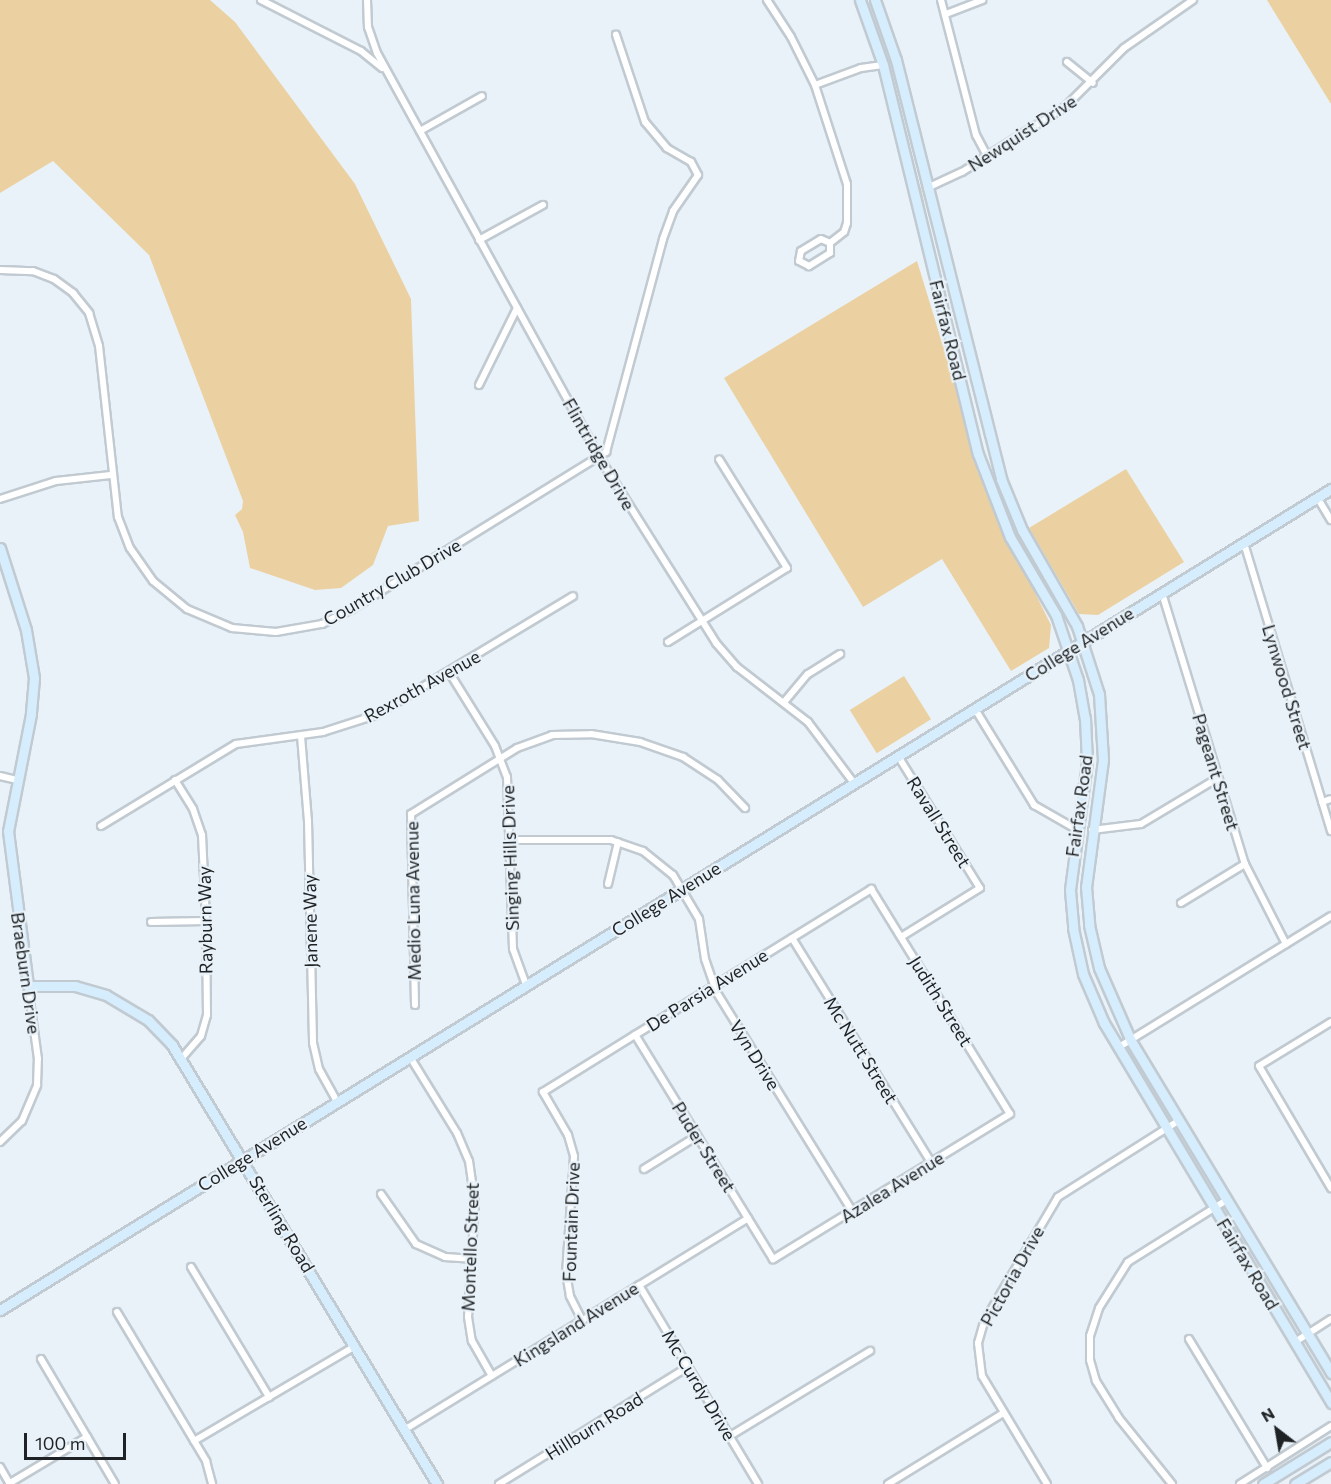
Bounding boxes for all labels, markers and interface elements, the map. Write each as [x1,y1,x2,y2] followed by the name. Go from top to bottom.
[964,90,1080,176] street label: Newquist Drive
[925,278,971,382] street label: Fairfax Road
[558,394,640,514] street label: Flintridge Drive
[319,534,465,630] street label: Country Club Drive
[1021,602,1137,686] street label: College Avenue
[1258,622,1316,752] street label: Lynwood Street
[360,645,484,727] street label: Rexroth Avenue
[1188,711,1244,833] street label: Pageant Street
[1061,754,1097,858] street label: Fairfax Road
[903,773,975,871] street label: Ravall Street
[497,785,523,931] street label: Singing Hills Drive
[401,821,425,981] street label: Medio Luna Avenue
[608,857,724,941] street label: College Avenue
[193,866,217,974] street label: Rayburn Way
[298,874,322,968] street label: Janene Way
[7,911,45,1035] street label: Braeburn Drive
[642,944,772,1036] street label: De Parsia Avenue
[905,952,977,1050] street label: Judith Street
[819,992,903,1108] street label: Mc Nutt Street
[725,1016,785,1094] street label: Vyn Drive
[668,1098,740,1196] street label: Puder Street
[194,1112,310,1196] street label: College Avenue
[836,1147,948,1227] street label: Azalea Avenue
[558,1162,584,1282] street label: Fountain Drive
[245,1172,319,1276] street label: Sterling Road
[457,1182,483,1312] street label: Montello Street
[1212,1214,1284,1314] street label: Fairfax Road
[976,1222,1048,1330] street label: Pictoria Drive
[510,1277,642,1371] street label: Kingsland Avenue
[657,1326,741,1444] street label: Mc Curdy Drive
[541,1387,647,1465] street label: Hillburn Road
[1247,1400,1307,1460] north arrow
[1257,1403,1278,1425] text: N
[27,1421,129,1459] scale bar
[35,1432,85,1454] text: 100 m

